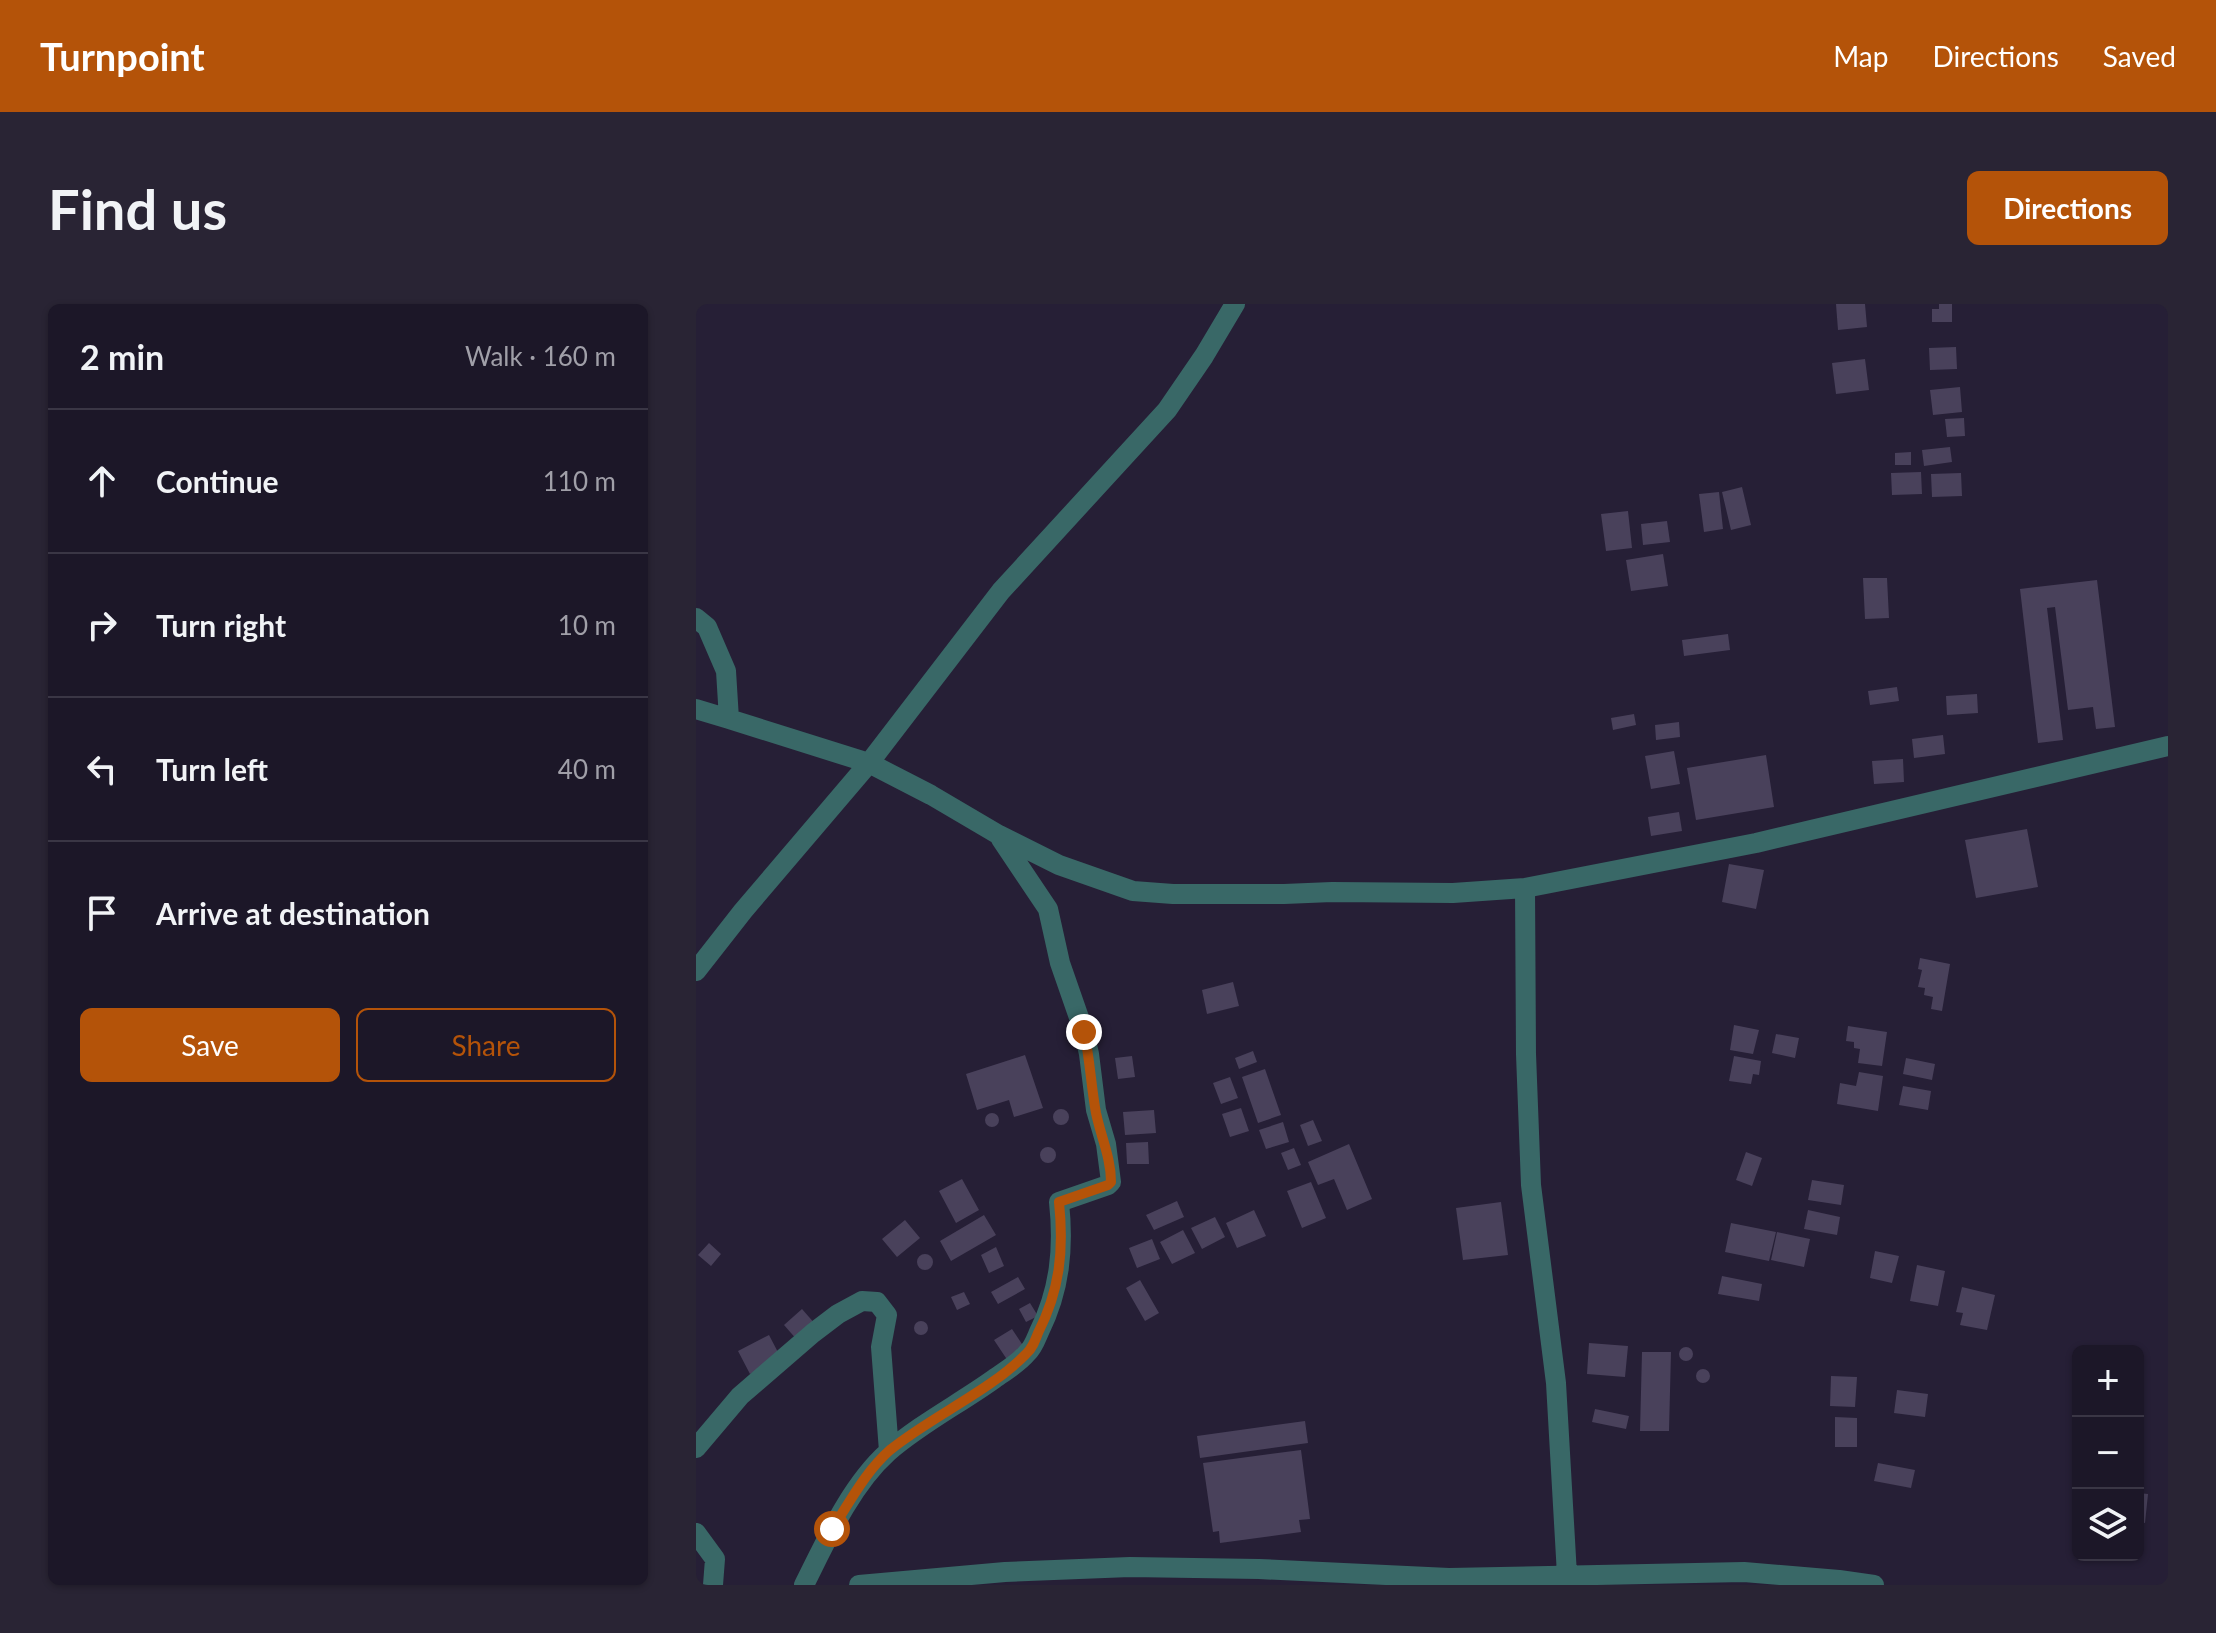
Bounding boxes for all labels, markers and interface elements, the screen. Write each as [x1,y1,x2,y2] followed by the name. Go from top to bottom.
[40,33,205,79] text: Turnpoint
[1833,39,1888,73] text: Map
[1932,39,2059,73] text: Directions
[2103,39,2176,73] text: Saved
[1967,171,2168,245] button: Directions
[48,175,227,242] text: Find us
[80,336,164,377] text: 2 min
[465,340,616,372] text: Walk · 160 m
[80,459,124,503] icon: ahead
[156,463,279,499] text: Continue
[543,465,616,497] text: 110 m
[80,603,124,647] icon: right
[156,607,286,643] text: Turn right
[558,609,616,641] text: 10 m
[80,747,124,791] icon: left
[156,751,268,787] text: Turn left
[558,753,616,785] text: 40 m
[80,891,124,935] icon: arrive
[156,895,430,931] text: Arrive at destination
[80,1008,340,1082] button: Save
[356,1008,616,1082] button: Share
[1066,1014,1102,1050] route end
[2072,1345,2144,1561] map controls
[2072,1345,2144,1417] button: +
[2072,1417,2144,1489] button: −
[2072,1489,2144,1561] button: layers
[814,1511,850,1547] route start

